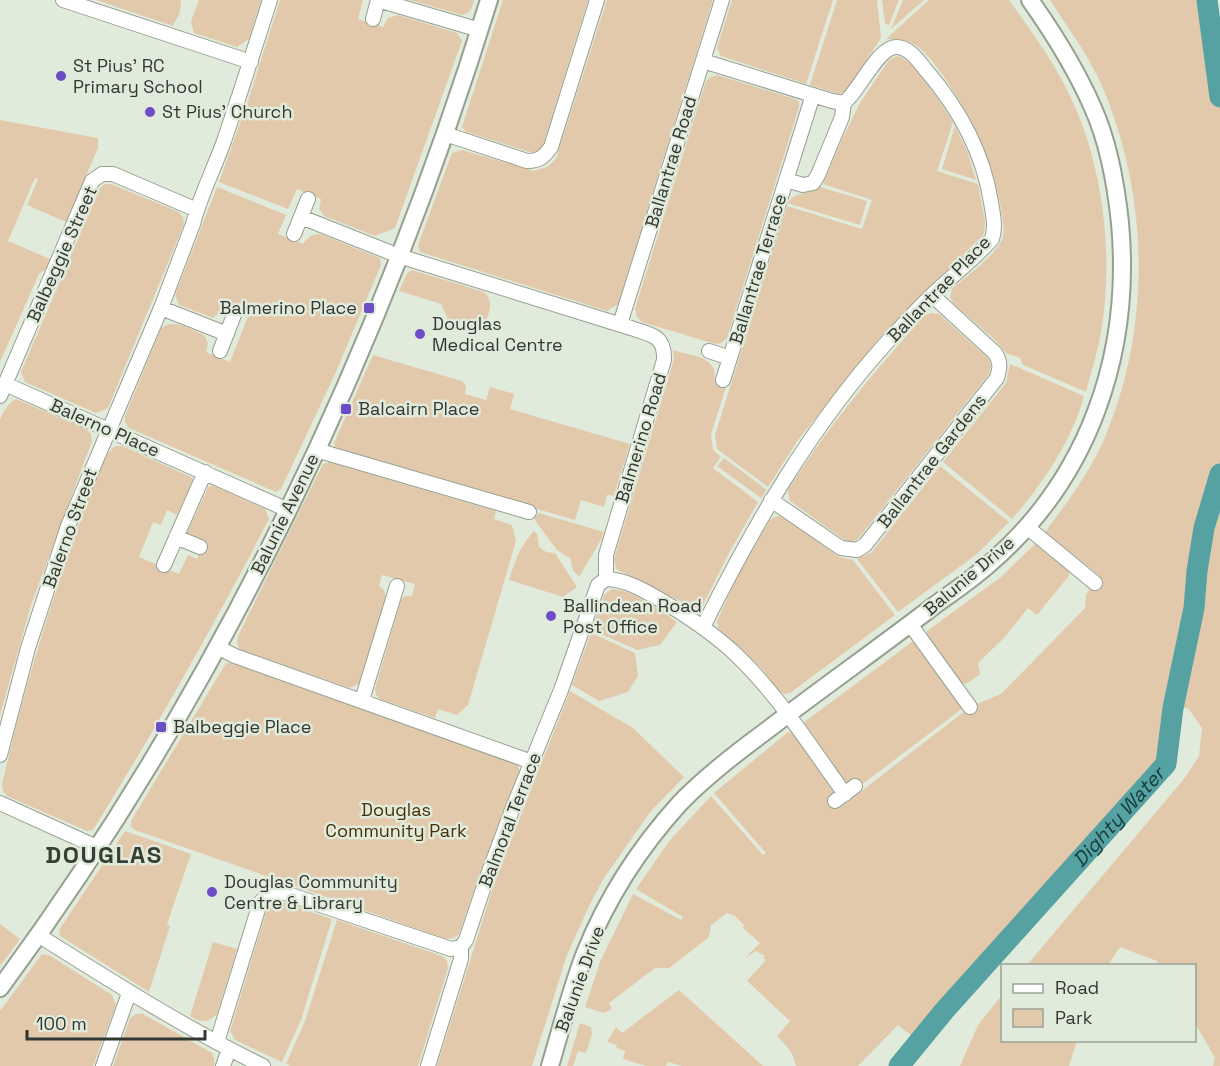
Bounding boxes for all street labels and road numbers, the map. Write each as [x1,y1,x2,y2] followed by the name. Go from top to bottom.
[640,93,701,230] street label: Ballantrae Road
[21,182,102,325] street label: Balbeggie Street
[724,191,791,347] street label: Ballantrae Terrace
[882,231,995,347] street label: Ballantrae Place
[610,370,671,506] street label: Balmerino Road
[872,389,991,532] street label: Ballantrae Gardens
[47,393,164,462] street label: Balerno Place
[245,450,324,578] street label: Balunie Avenue
[37,465,102,591] street label: Balerno Street
[919,531,1019,620] street label: Balunie Drive
[473,749,546,891] street label: Balmoral Terrace
[550,922,609,1035] street label: Balunie Drive

